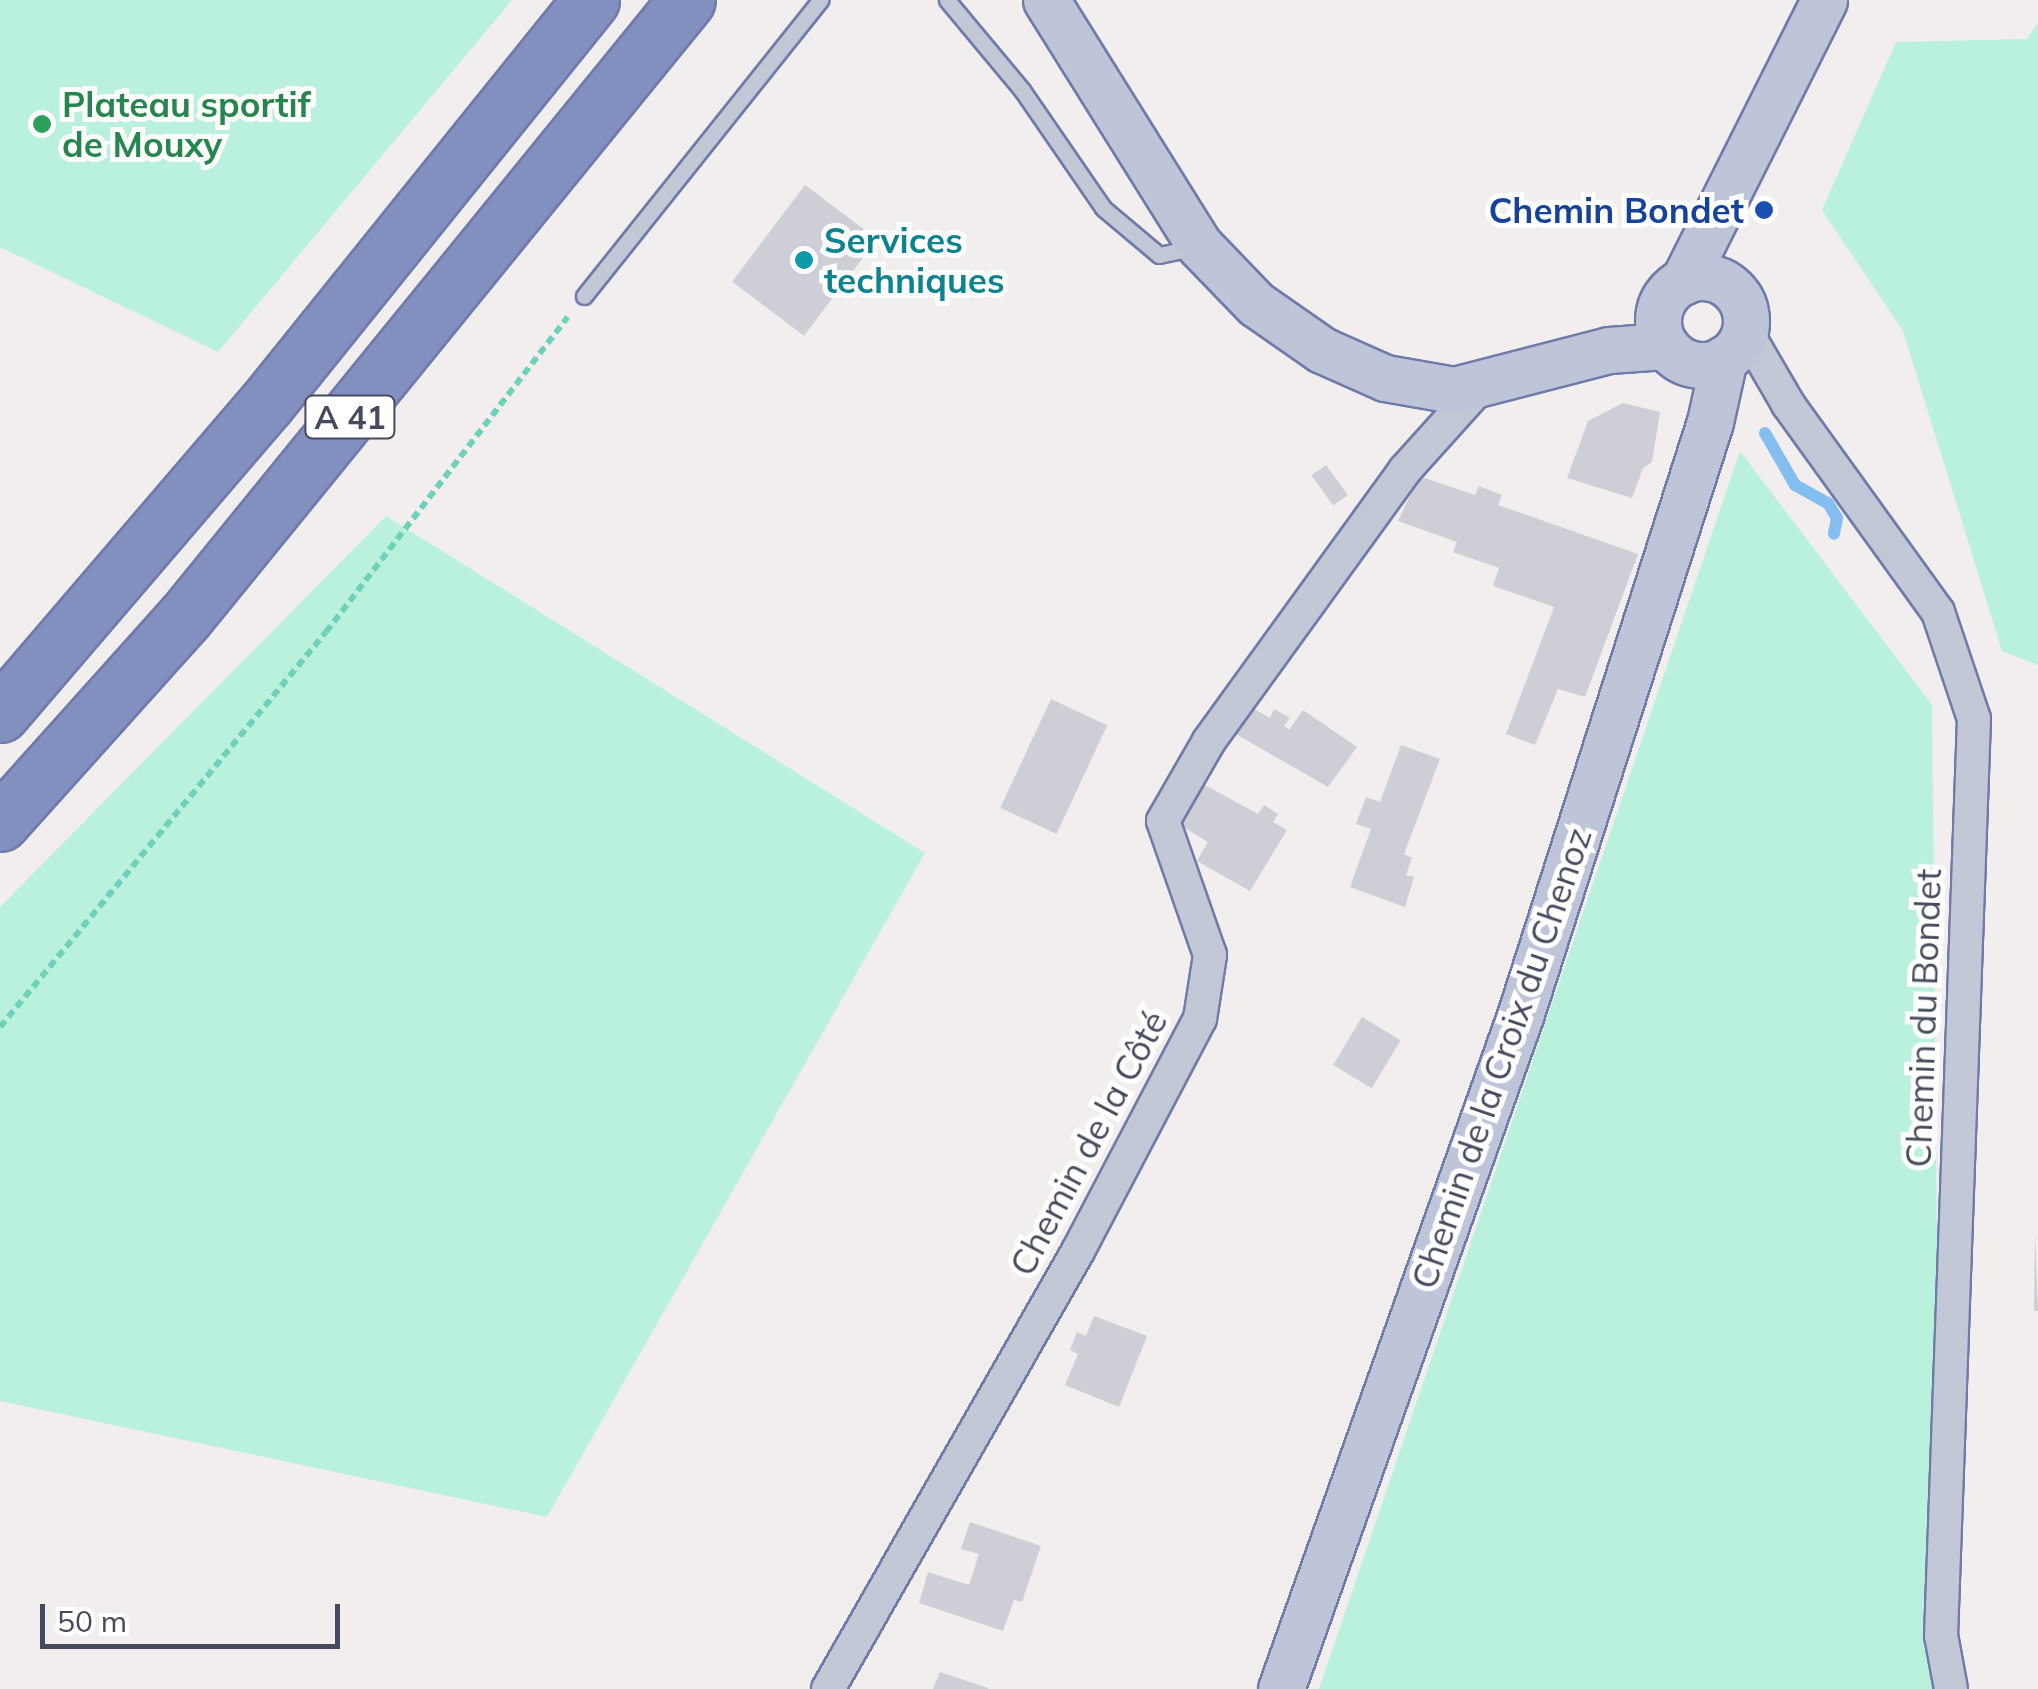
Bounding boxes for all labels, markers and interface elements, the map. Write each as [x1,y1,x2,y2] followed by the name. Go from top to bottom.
[62,83,311,165] place label: Plateau sportif de Mouxy
[31,113,53,135] marker: Plateau sportif de Mouxy
[1488,189,1744,231] place label: Chemin Bondet
[1753,199,1775,221] marker: Chemin Bondet
[824,219,1005,301] place label: Services techniques
[793,249,815,271] marker: Services techniques
[302,390,398,444] road number: A 41
[1402,822,1600,1294] street label: Chemin de la Croix du Chenoz
[1897,868,1949,1168] street label: Chemin du Bondet
[1001,1004,1175,1282] street label: Chemin de la Côté
[45,1584,345,1646] scale bar
[57,1602,127,1640] text: 50 m

